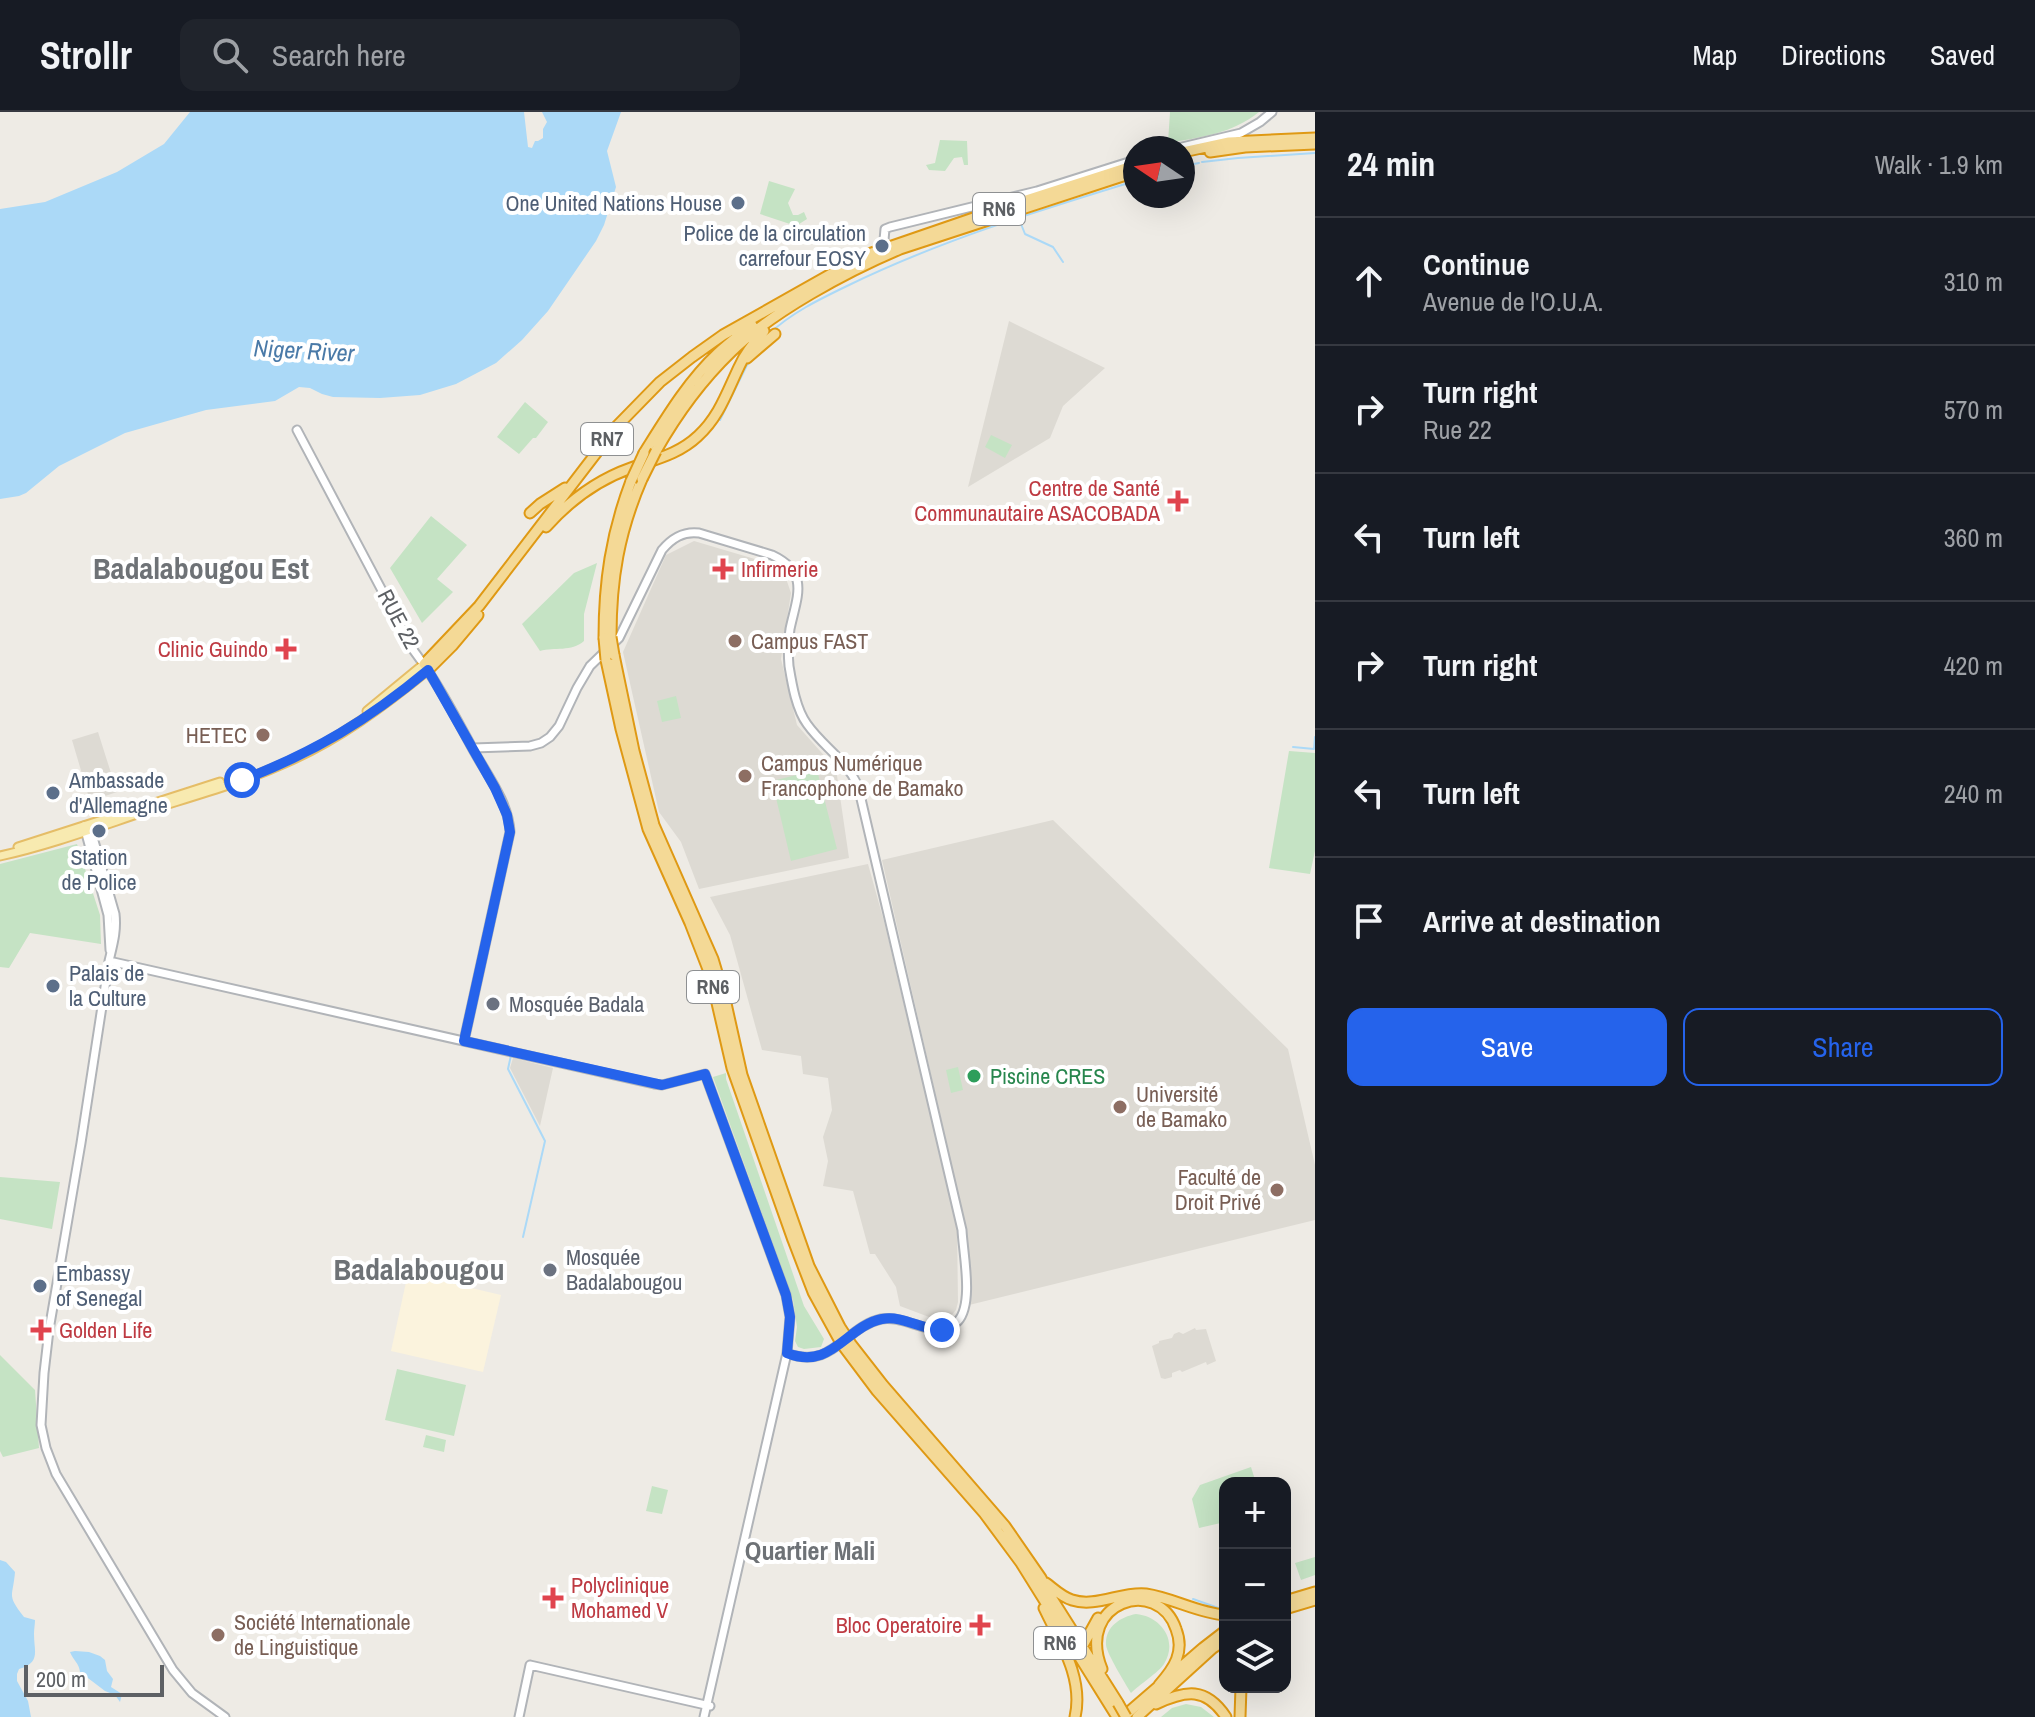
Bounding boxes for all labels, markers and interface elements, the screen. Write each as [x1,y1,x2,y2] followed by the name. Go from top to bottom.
[180,19,740,91] search box
[40,30,132,81] text: Strollr
[208,33,252,77] icon: search
[272,35,406,75] text: Search here
[1693,36,1737,74] text: Map
[1781,36,1886,74] text: Directions
[1930,36,1995,74] text: Saved
[1123,136,1195,208] north arrow
[1347,141,1435,187] text: 24 min
[1875,147,2003,182] text: Walk · 1.9 km
[505,188,722,218] place label: One United Nations House
[973,193,1025,225] road number: RN6
[729,194,747,212] marker: One United Nations House
[683,218,866,273] place label: Police de la circulation carrefour EOSY
[873,237,891,255] marker: Police de la circulation carrefour EOSY
[1423,244,1530,284] text: Continue
[1347,259,1391,303] icon: ahead
[1944,264,2003,299] text: 310 m
[1423,284,1603,319] text: Avenue de l'O.U.A.
[253,331,357,369] water label: Niger River
[1423,372,1537,412] text: Turn right
[1347,387,1391,431] icon: right
[1944,392,2003,427] text: 570 m
[1423,412,1492,447] text: Rue 22
[581,423,633,455] road number: RN7
[914,473,1161,528] place label: Centre de Santé Communautaire ASACOBADA
[1167,490,1189,512] marker: Centre de Santé Communautaire ASACOBADA
[1347,515,1391,559] icon: left
[1423,517,1520,557] text: Turn left
[1944,520,2003,555] text: 360 m
[93,548,309,588] district label: Badalabougou Est
[741,554,818,584] place label: Infirmerie
[712,558,734,580] marker: Infirmerie
[371,584,427,654] street label: RUE 22
[751,626,868,656] place label: Campus FAST
[726,632,744,650] marker: Campus FAST
[158,634,268,664] place label: Clinic Guindo
[275,638,297,660] marker: Clinic Guindo
[1347,643,1391,687] icon: right
[1423,645,1537,685] text: Turn right
[1944,648,2003,683] text: 420 m
[186,720,247,750] place label: HETEC
[254,726,272,744] marker: HETEC
[761,748,964,803] place label: Campus Numérique Francophone de Bamako
[224,762,260,798] route start
[68,765,168,820] place label: Ambassade d'Allemagne
[736,767,754,785] marker: Campus Numérique Francophone de Bamako
[1347,771,1391,815] icon: left
[1423,773,1520,813] text: Turn left
[1944,776,2003,811] text: 240 m
[44,784,62,802] marker: Ambassade d'Allemagne
[90,822,108,840] marker: Station de Police
[61,842,137,897] place label: Station de Police
[1347,899,1391,943] icon: arrive
[1423,901,1661,941] text: Arrive at destination
[69,958,146,1013] place label: Palais de la Culture
[687,971,739,1003] road number: RN6
[44,977,62,995] marker: Palais de la Culture
[509,989,644,1019] place label: Mosquée Badala
[484,995,502,1013] marker: Mosquée Badala
[1347,1008,1667,1086] button: Save
[1683,1008,2003,1086] button: Share
[990,1061,1105,1091] place label: Piscine CRES
[965,1067,983,1085] marker: Piscine CRES
[1136,1079,1227,1134] place label: Université de Bamako
[1111,1098,1129,1116] marker: Université de Bamako
[1175,1162,1261,1217] place label: Faculté de Droit Privé
[1268,1181,1286,1199] marker: Faculté de Droit Privé
[566,1242,682,1297] place label: Mosquée Badalabougou
[334,1249,504,1289] district label: Badalabougou
[56,1258,142,1313] place label: Embassy of Senegal
[541,1261,559,1279] marker: Mosquée Badalabougou
[31,1277,49,1295] marker: Embassy of Senegal
[924,1312,960,1348] route end
[59,1315,152,1345] place label: Golden Life
[30,1319,52,1341] marker: Golden Life
[1219,1477,1291,1693] map controls
[1219,1477,1291,1549] button: +
[745,1533,875,1568] district label: Quartier Mali
[1219,1549,1291,1621] button: −
[571,1570,669,1625] place label: Polyclinique Mohamed V
[542,1587,564,1609] marker: Polyclinique Mohamed V
[234,1607,411,1662] place label: Société Internationale de Linguistique
[836,1610,962,1640] place label: Bloc Operatoire
[969,1614,991,1636] marker: Bloc Operatoire
[1219,1621,1291,1693] button: layers
[209,1626,227,1644] marker: Société Internationale de Linguistique
[1034,1627,1086,1659] road number: RN6
[24,1661,164,1697] scale bar
[36,1664,86,1694] text: 200 m

